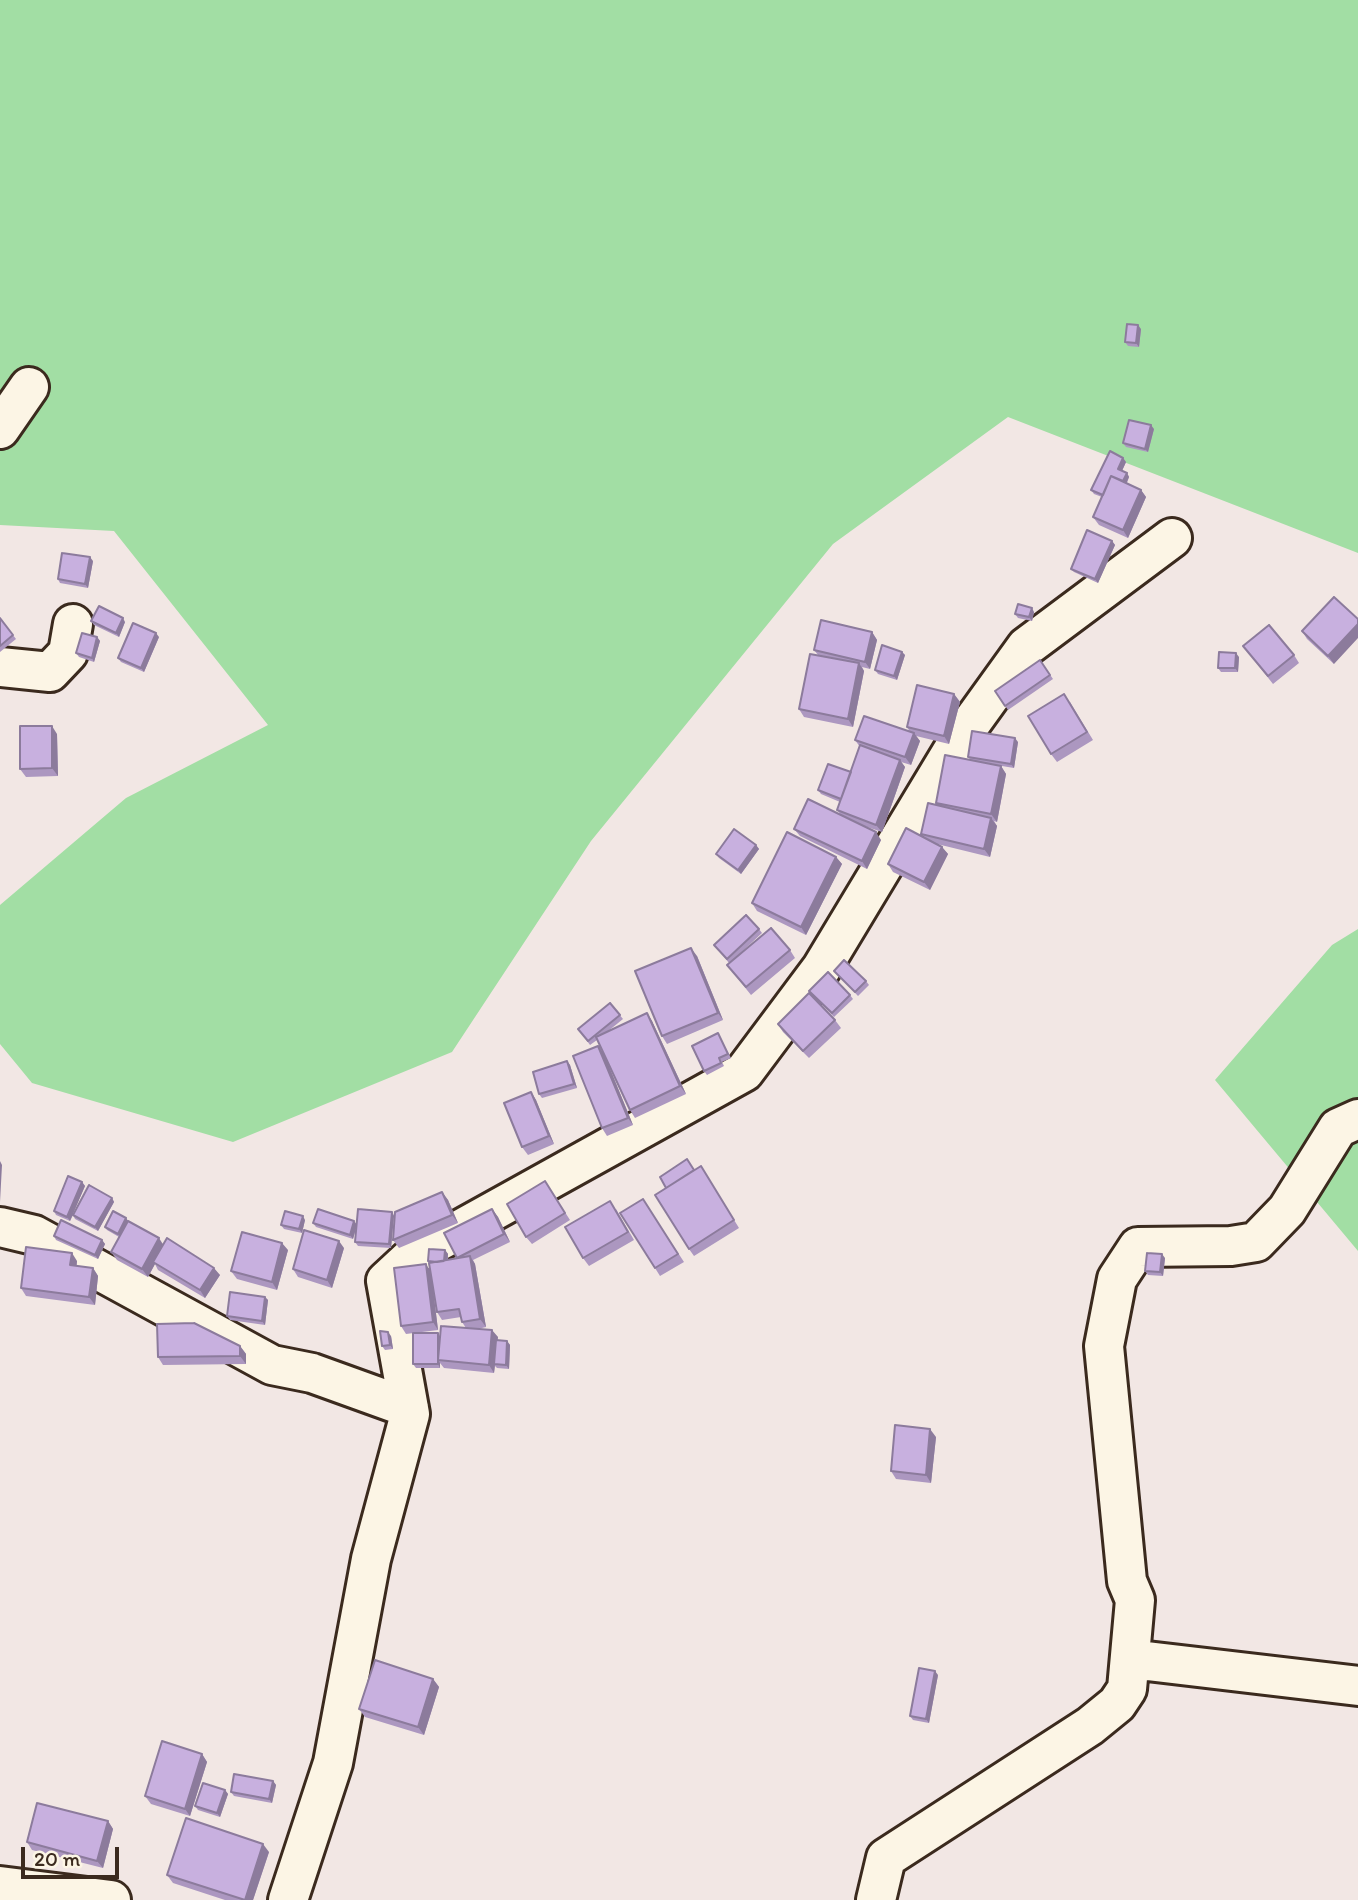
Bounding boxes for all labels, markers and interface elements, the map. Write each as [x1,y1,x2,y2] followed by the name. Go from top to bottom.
[24,1834,122,1878] scale bar
[34,1846,80,1871] text: 20 m

